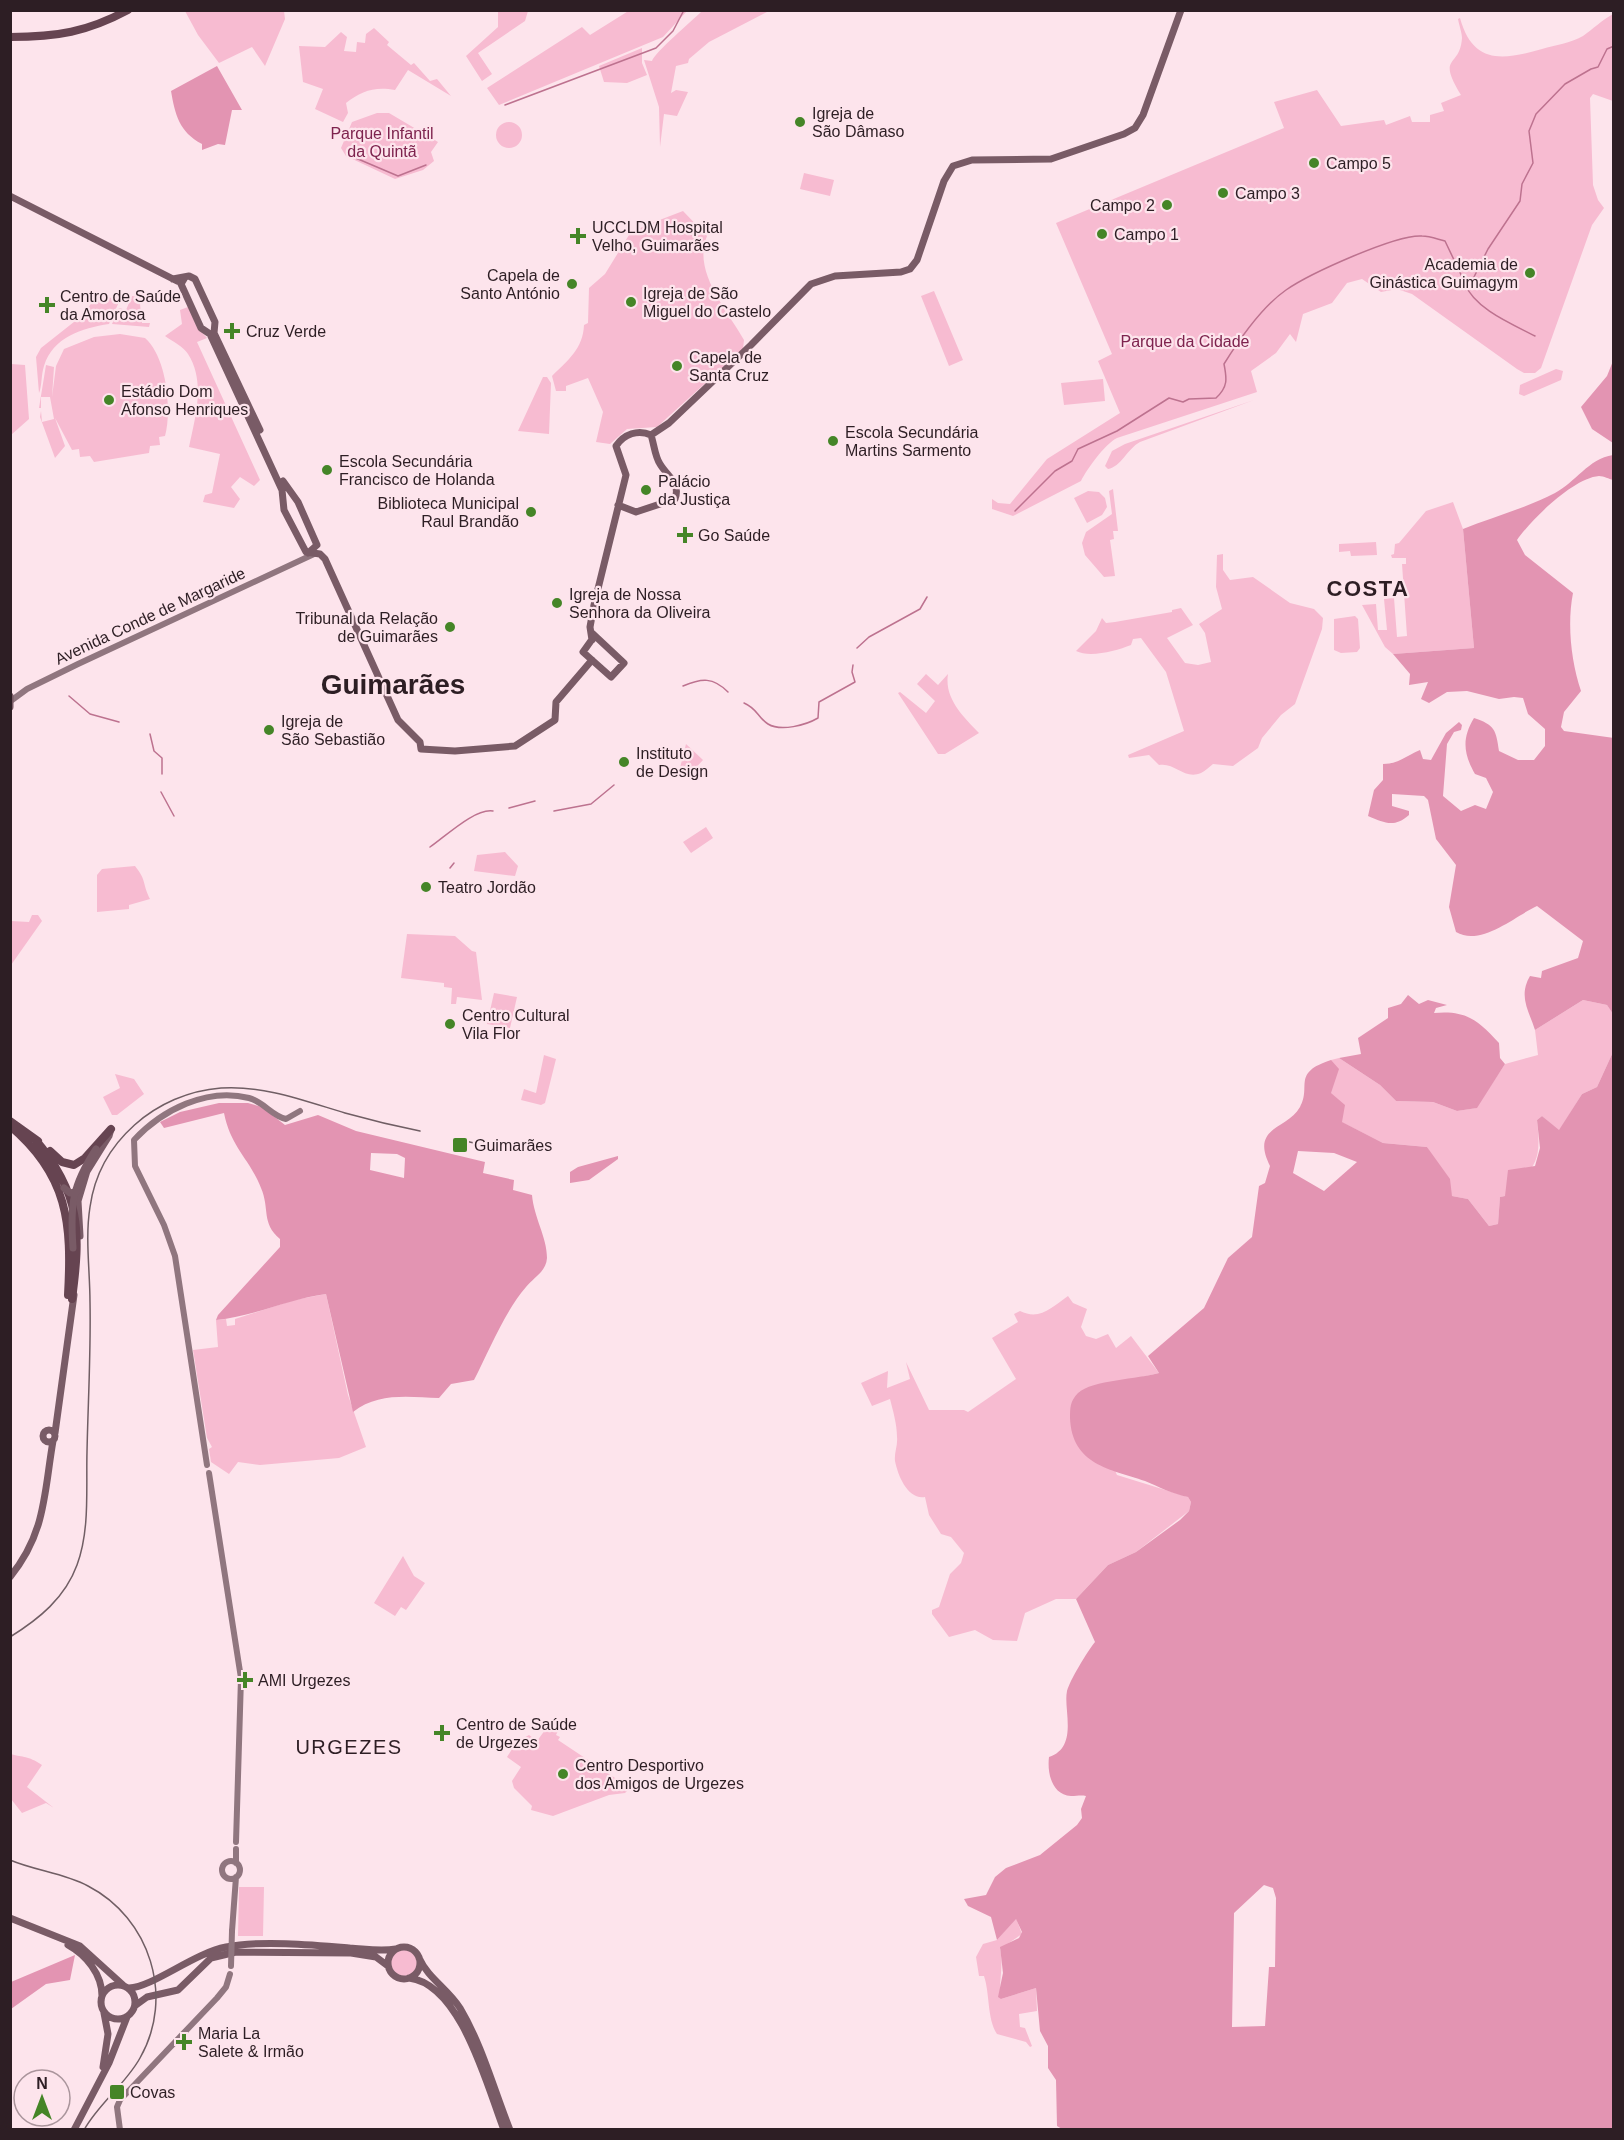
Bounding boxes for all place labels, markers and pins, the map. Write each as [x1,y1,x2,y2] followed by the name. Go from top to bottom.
[812,105,905,140] place label: Igreja de São Dâmaso
[793,115,807,129] marker: Igreja de São Dâmaso
[1326,155,1391,172] place label: Campo 5
[1307,156,1321,170] marker: Campo 5
[1235,185,1300,202] place label: Campo 3
[1216,186,1230,200] marker: Campo 3
[1090,197,1155,214] place label: Campo 2
[1160,198,1174,212] marker: Campo 2
[592,219,723,254] place label: UCCLDM Hospital Velho, Guimarães
[1114,226,1179,243] place label: Campo 1
[569,227,587,245] marker: UCCLDM Hospital Velho, Guimarães
[1095,227,1109,241] marker: Campo 1
[1370,256,1518,291] place label: Academia de Ginástica Guimagym
[1523,266,1537,280] marker: Academia de Ginástica Guimagym
[460,267,560,302] place label: Capela de Santo António
[565,277,579,291] marker: Capela de Santo António
[643,285,771,320] place label: Igreja de São Miguel do Castelo
[60,288,181,323] place label: Centro de Saúde da Amorosa
[624,295,638,309] marker: Igreja de São Miguel do Castelo
[38,296,56,314] marker: Centro de Saúde da Amorosa
[223,322,241,340] marker: Cruz Verde
[246,323,326,340] place label: Cruz Verde
[689,349,769,384] place label: Capela de Santa Cruz
[670,359,684,373] marker: Capela de Santa Cruz
[121,383,248,418] place label: Estádio Dom Afonso Henriques
[102,393,116,407] marker: Estádio Dom Afonso Henriques
[845,424,979,459] place label: Escola Secundária Martins Sarmento
[826,434,840,448] marker: Escola Secundária Martins Sarmento
[339,453,495,488] place label: Escola Secundária Francisco de Holanda
[320,463,334,477] marker: Escola Secundária Francisco de Holanda
[658,473,730,508] place label: Palácio da Justiça
[639,483,653,497] marker: Palácio da Justiça
[378,495,519,530] place label: Biblioteca Municipal Raul Brandão
[524,505,538,519] marker: Biblioteca Municipal Raul Brandão
[676,526,694,544] marker: Go Saúde
[698,527,770,544] place label: Go Saúde
[569,586,711,621] place label: Igreja de Nossa Senhora da Oliveira
[550,596,564,610] marker: Igreja de Nossa Senhora da Oliveira
[295,610,438,645] place label: Tribunal da Relação de Guimarães
[443,620,457,634] marker: Tribunal da Relação de Guimarães
[281,713,385,748] place label: Igreja de São Sebastião
[262,723,276,737] marker: Igreja de São Sebastião
[636,745,708,780] place label: Instituto de Design
[617,755,631,769] marker: Instituto de Design
[438,879,536,896] place label: Teatro Jordão
[419,880,433,894] marker: Teatro Jordão
[462,1007,570,1042] place label: Centro Cultural Vila Flor
[443,1017,457,1031] marker: Centro Cultural Vila Flor
[451,1136,469,1154] marker: Guimarães
[474,1137,552,1154] place label: Guimarães
[236,1671,254,1689] marker: AMI Urgezes
[258,1672,350,1689] place label: AMI Urgezes
[456,1716,577,1751] place label: Centro de Saúde de Urgezes
[433,1724,451,1742] marker: Centro de Saúde de Urgezes
[575,1757,744,1792] place label: Centro Desportivo dos Amigos de Urgezes
[556,1767,570,1781] marker: Centro Desportivo dos Amigos de Urgezes
[198,2025,304,2060] place label: Maria La Salete & Irmão
[175,2033,193,2051] marker: Maria La Salete & Irmão
[108,2083,126,2101] marker: Covas
[130,2084,175,2101] place label: Covas

